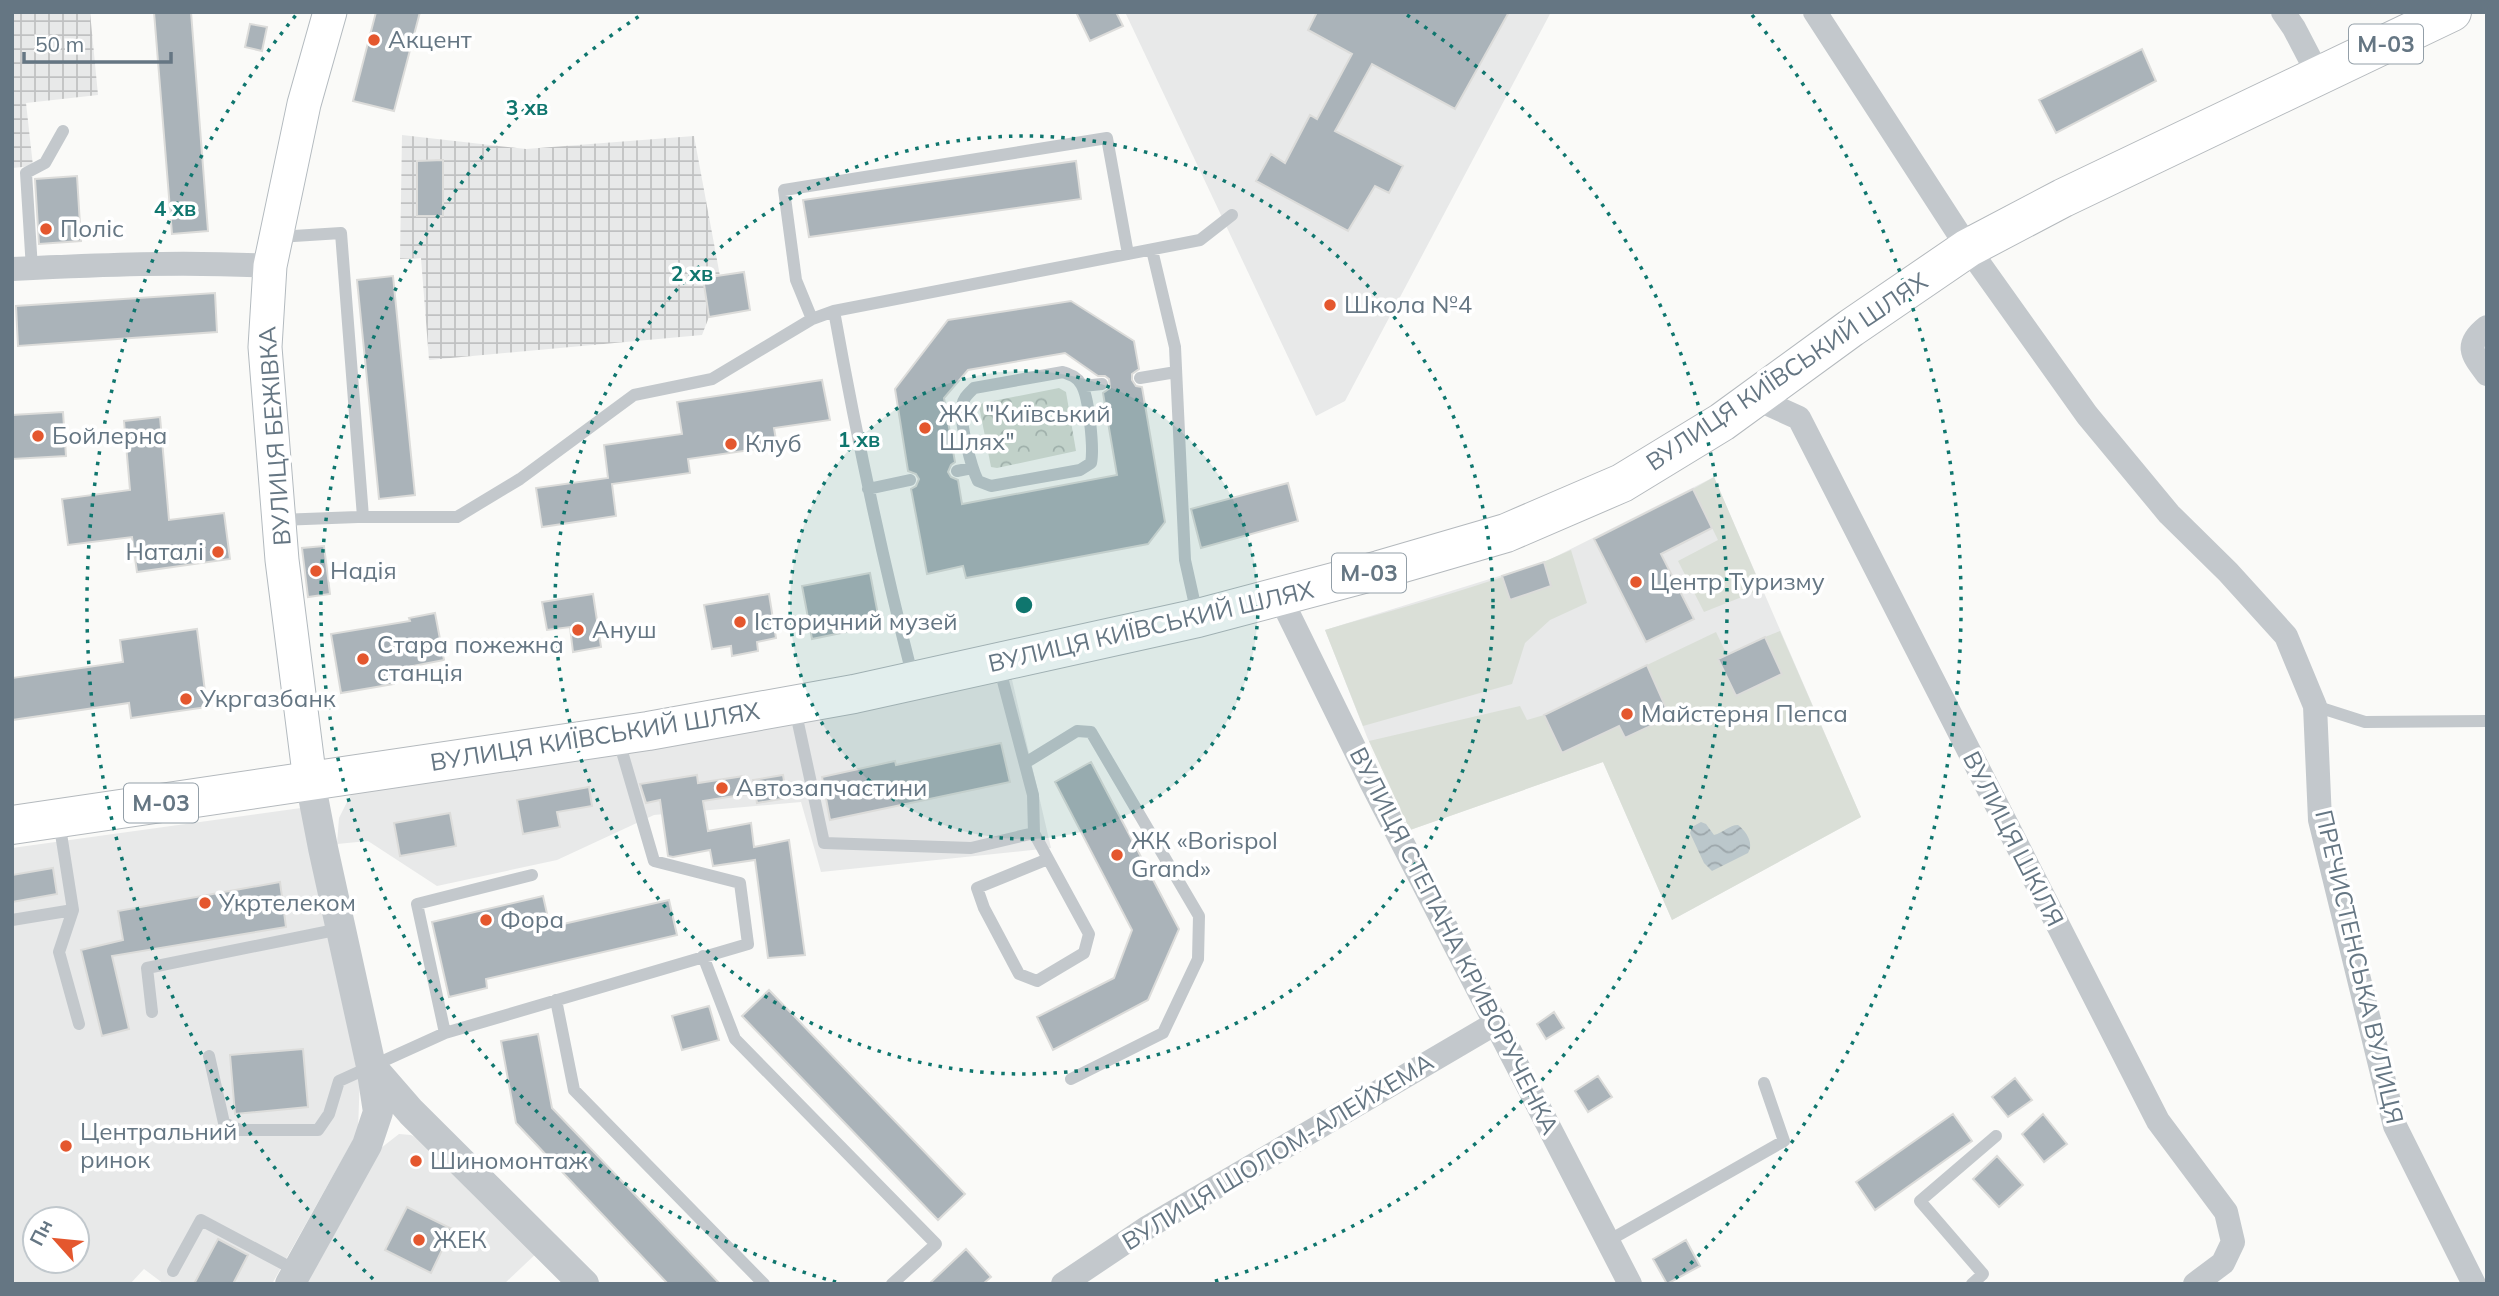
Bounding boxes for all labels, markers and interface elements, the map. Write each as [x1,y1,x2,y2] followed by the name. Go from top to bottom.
[24,21,172,65] scale bar
[388,24,472,54] place label: Акцент
[2349,24,2423,64] road number: М-03
[35,31,84,57] text: 50 m
[366,32,382,48] marker: Акцент
[506,94,548,120] text: 3 хв
[154,195,196,221] text: 4 хв
[60,213,124,243] place label: Поліс
[38,221,54,237] marker: Поліс
[671,260,713,286] text: 2 хв
[1640,265,1933,477] street label: ВУЛИЦЯ КИЇВСЬКИЙ ШЛЯХ
[1344,289,1472,319] place label: Школа №4
[1322,297,1338,313] marker: Школа №4
[251,325,297,547] street label: ВУЛИЦЯ БЕЖІВКА
[939,398,1111,456] place label: ЖК "Київський Шлях"
[52,420,168,450] place label: Бойлерна
[917,420,933,436] marker: ЖК "Київський Шлях"
[838,426,880,452] text: 1 хв
[30,428,46,444] marker: Бойлерна
[745,428,802,458] place label: Клуб
[723,436,739,452] marker: Клуб
[125,536,204,566] place label: Наталі
[210,544,226,560] marker: Наталі
[1332,554,1406,593] road number: М-03
[330,555,397,585] place label: Надія
[308,563,324,579] marker: Надія
[1650,566,1825,596] place label: Центр Туризму
[985,574,1317,678] street label: ВУЛИЦЯ КИЇВСЬКИЙ ШЛЯХ
[1628,574,1644,590] marker: Центр Туризму
[1012,593,1036,617] centre of rings
[754,606,958,636] place label: Історичний музей
[592,614,657,644] place label: Ануш
[732,614,748,630] marker: Історичний музей
[570,622,586,638] marker: Ануш
[377,629,564,687] place label: Стара пожежна станція
[355,651,371,667] marker: Стара пожежна станція
[199,683,336,713] place label: Укргазбанк
[178,691,194,707] marker: Укргазбанк
[428,695,762,777] street label: ВУЛИЦЯ КИЇВСЬКИЙ ШЛЯХ
[1641,698,1848,728] place label: Майстерня Пепса
[1619,706,1635,722] marker: Майстерня Пепса
[1344,742,1566,1140] street label: ВУЛИЦЯ СТЕПАНА КРИВОРУЧЕНКА
[1957,746,2071,931] street label: ВУЛИЦЯ ШКІЛЯ
[736,772,927,802] place label: Автозапчастини
[714,780,730,796] marker: Автозапчастини
[124,783,198,822] road number: М-03
[2309,807,2411,1127] street label: ПРЕЧИСТЕНСЬКА ВУЛИЦЯ
[1131,825,1278,883] place label: ЖК «Borispol Grand»
[1109,847,1125,863] marker: ЖК «Borispol Grand»
[218,887,356,917] place label: Укртелеком
[197,895,213,911] marker: Укртелеком
[500,904,564,934] place label: Фора
[478,912,494,928] marker: Фора
[1117,1046,1439,1256] street label: ВУЛИЦЯ ШОЛОМ-АЛЕЙХЕМА
[80,1116,237,1174] place label: Центральний ринок
[58,1138,74,1154] marker: Центральний ринок
[430,1145,589,1175] place label: Шиномонтаж
[408,1153,424,1169] marker: Шиномонтаж
[21,1205,91,1275] north arrow
[24,1215,58,1250] text: Пн
[433,1224,487,1254] place label: ЖЕК
[411,1232,427,1248] marker: ЖЕК

